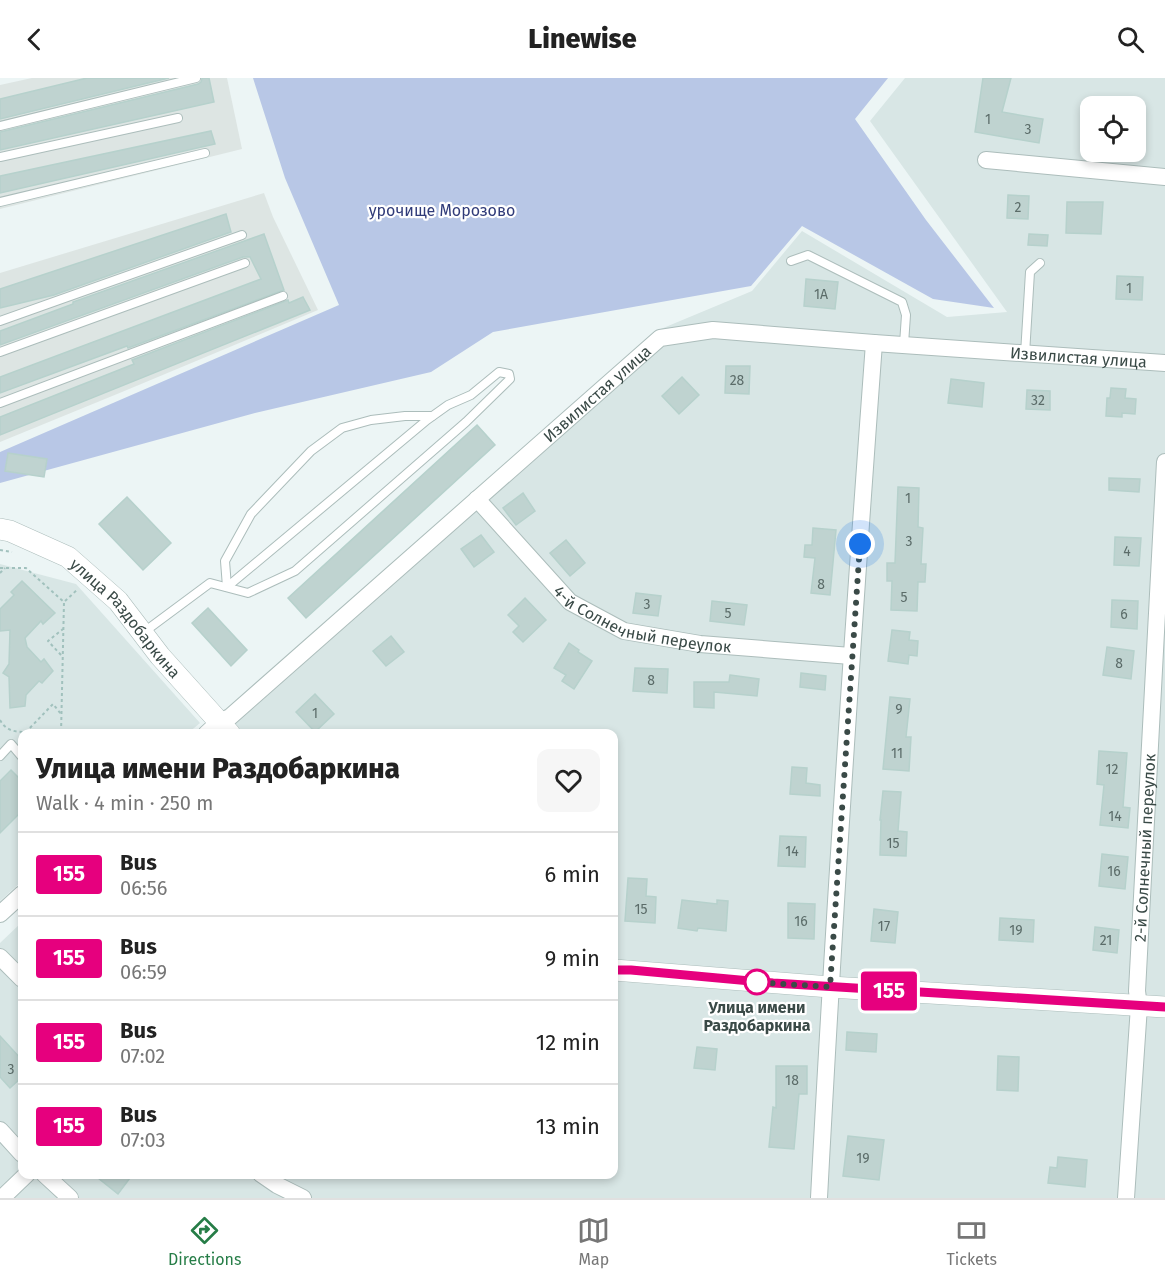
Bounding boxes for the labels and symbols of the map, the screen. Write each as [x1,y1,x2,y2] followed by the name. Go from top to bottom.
[985,111,991,128] house number: 1
[1025,121,1032,138] house number: 3
[1015,199,1022,216] house number: 2
[369,201,515,220] park label: урочище Морозово
[1126,280,1132,297] house number: 1
[814,286,828,303] house number: 1А
[540,341,655,446] street label: Извилистая улица
[1009,343,1147,372] street label: Извилистая улица
[730,372,745,389] house number: 28
[1031,392,1045,409] house number: 32
[905,490,911,507] house number: 1
[845,529,875,559] your location
[906,533,913,550] house number: 3
[1123,543,1131,560] house number: 4
[66,554,184,682] street label: улица Раздобаркина
[817,576,825,593] house number: 8
[550,582,733,657] street label: 4-й Солнечный переулок
[900,589,908,606] house number: 5
[644,596,651,613] house number: 3
[724,605,732,622] house number: 5
[1120,606,1128,623] house number: 6
[1115,655,1123,672] house number: 8
[647,672,655,689] house number: 8
[895,701,903,718] house number: 9
[312,705,318,722] house number: 1
[891,745,903,762] house number: 11
[1131,753,1160,942] street label: 2-й Солнечный переулок
[1106,761,1119,778] house number: 12
[1108,808,1122,825] house number: 14
[886,835,900,852] house number: 15
[785,843,799,860] house number: 14
[1107,863,1121,880] house number: 16
[634,901,648,918] house number: 15
[794,913,808,930] house number: 16
[878,918,890,935] house number: 17
[1009,922,1023,939] house number: 19
[1100,932,1112,949] house number: 21
[744,969,770,995] marker: Улица имени Раздобаркина
[854,972,924,1010] line badge: 155
[703,998,811,1035] place label: Улица имени Раздобаркина
[8,1061,15,1078] house number: 3
[785,1072,799,1089] house number: 18
[856,1150,870,1167] house number: 19

